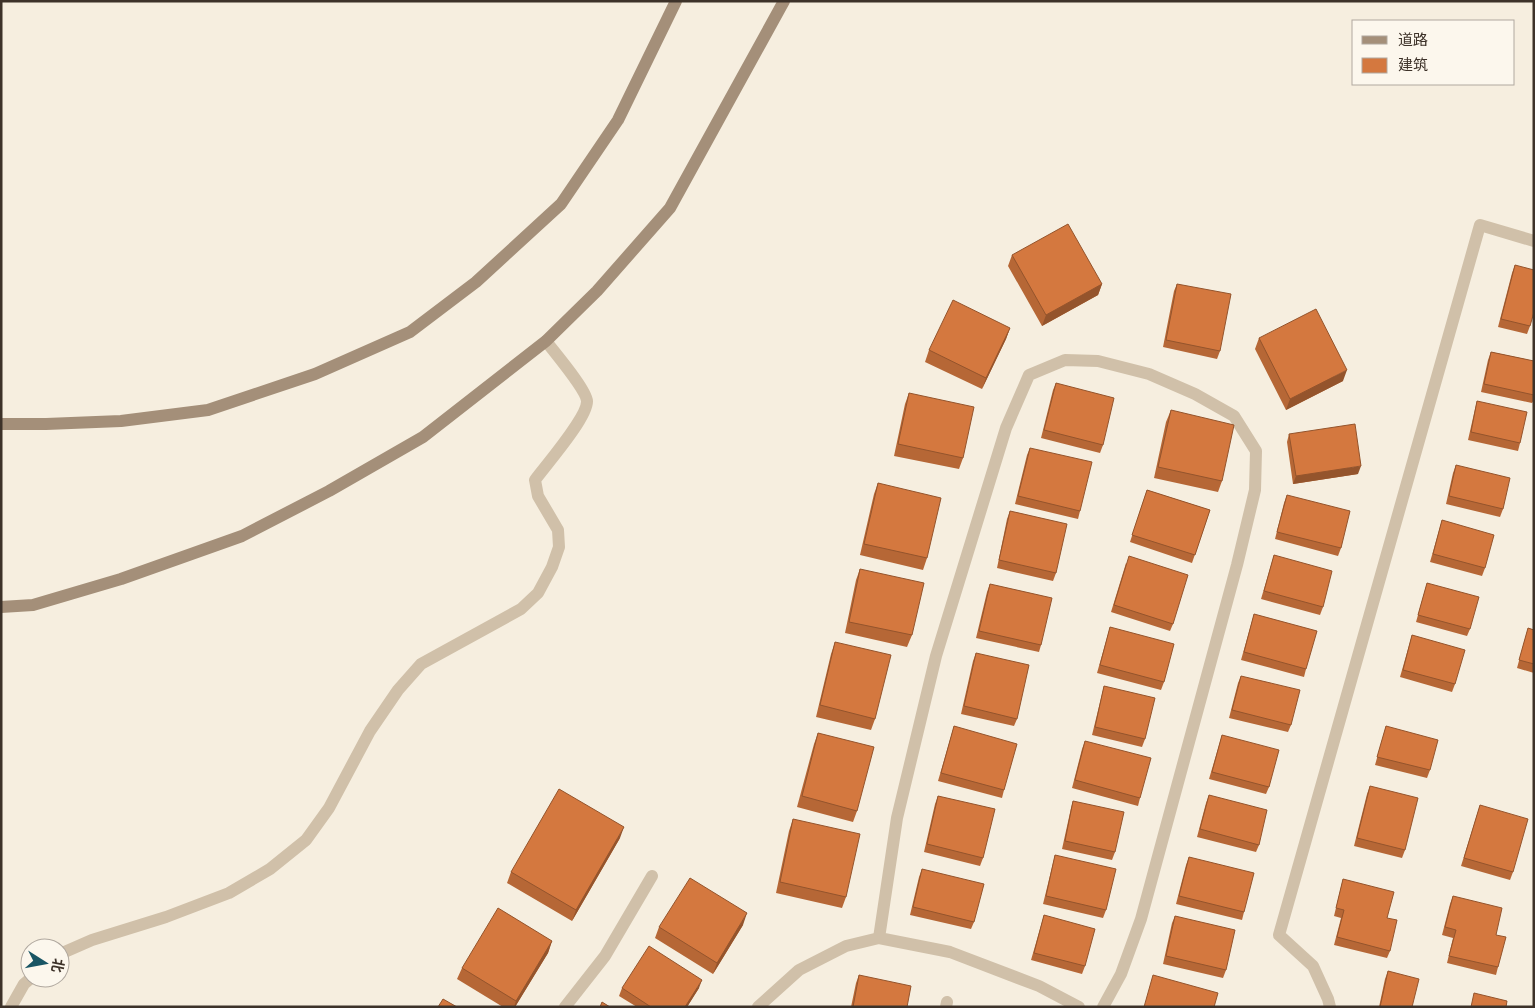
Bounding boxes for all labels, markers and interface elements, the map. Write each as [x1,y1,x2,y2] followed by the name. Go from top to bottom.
[1352,20,1515,85] legend
[1398,30,1428,49] text: 道路
[1398,55,1428,74] text: 建筑
[20,938,70,988] north arrow
[48,957,68,974] text: 北

